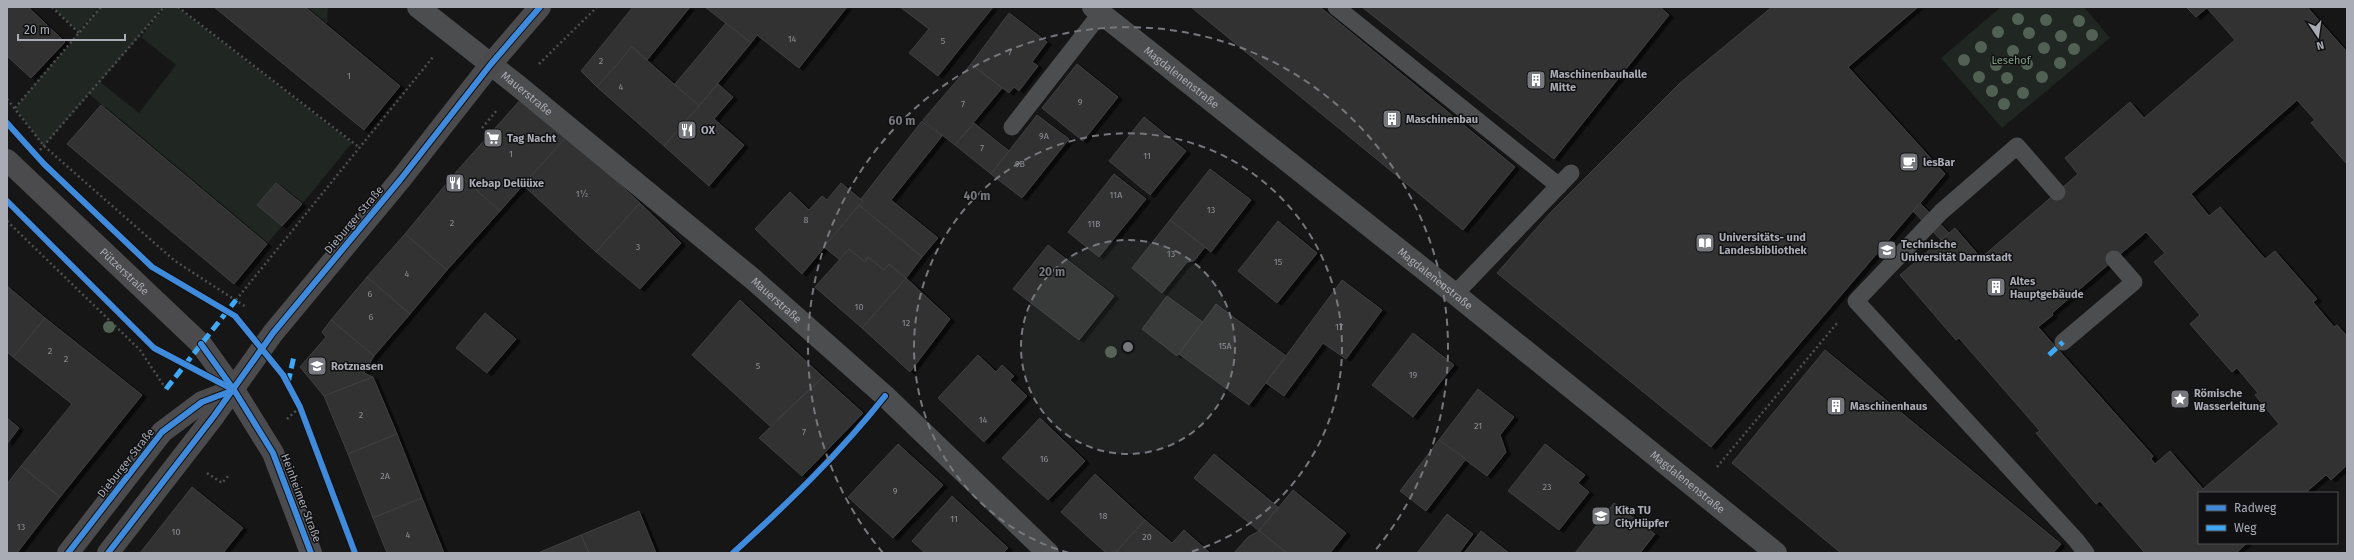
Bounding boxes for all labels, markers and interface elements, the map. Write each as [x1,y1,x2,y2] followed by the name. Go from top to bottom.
[18,16,125,42] scale bar
[2298,16,2338,56] north arrow
[24,23,50,37] text: 20 m
[788,34,797,44] house number: 14
[941,36,946,46] house number: 5
[2315,38,2325,52] text: N
[1141,44,1222,111] street label: Magdalenenstraße
[1008,47,1012,57] house number: 7
[1992,54,2032,67] park label: Lesehof
[599,56,603,66] house number: 2
[1550,68,1647,94] place label: Maschinenbauhalle Mitte
[499,69,555,118] street label: Mauerstraße
[1525,69,1547,91] building icon: Maschinenbauhalle Mitte
[347,71,351,81] house number: 1
[619,82,624,92] house number: 4
[1078,97,1083,107] house number: 9
[961,99,965,109] house number: 7
[1381,108,1403,130] building icon: Maschinenbau
[1406,113,1478,126] place label: Maschinenbau
[889,114,915,128] text: 60 m
[676,119,698,141] restaurant icon: OX
[701,124,715,137] place label: OX
[482,127,504,149] supermarket icon: Tag Nacht
[1039,131,1050,141] house number: 9A
[507,132,557,145] place label: Tag Nacht
[980,143,984,153] house number: 7
[509,149,513,159] house number: 1
[1143,151,1151,161] house number: 11
[1898,151,1920,173] cafe icon: lesBar
[1923,156,1955,169] place label: lesBar
[1015,159,1026,169] house number: 9B
[444,172,466,194] restaurant icon: Kebap Delüüxe
[469,177,544,190] place label: Kebap Delüüxe
[322,184,386,256] street label: Dieburger Straße
[576,189,588,199] house number: 1½
[964,189,990,203] text: 40 m
[1110,190,1123,200] house number: 11A
[1207,205,1215,215] house number: 13
[804,215,809,225] house number: 8
[450,218,454,228] house number: 2
[1087,219,1101,229] house number: 11B
[1719,231,1808,257] place label: Universitäts- und Landesbibliothek
[1694,232,1716,254] library icon: Universitäts- und Landesbibliothek
[1901,238,2013,264] place label: Technische Universität Darmstadt
[1876,239,1898,261] school or university icon: Technische Universität Darmstadt
[636,242,640,252] house number: 3
[97,245,152,298] street label: Pützerstraße
[1395,245,1475,312] street label: Magdalenenstraße
[1167,249,1175,259] house number: 13
[1274,257,1283,267] house number: 15
[1039,265,1065,279] text: 20 m
[405,269,410,279] house number: 4
[749,274,804,326] street label: Mauerstraße
[2009,275,2084,301] place label: Altes Hauptgebäude
[1985,276,2007,298] building icon: Altes Hauptgebäude
[368,289,373,299] house number: 6
[855,302,863,312] house number: 10
[369,312,374,322] house number: 6
[902,318,910,328] house number: 12
[1335,322,1343,332] house number: 17
[1121,340,1135,354] centre of rings
[1218,341,1233,351] house number: 15A
[48,346,52,356] house number: 2
[64,354,68,364] house number: 2
[306,355,328,377] school or university icon: Rotznasen
[331,360,383,373] place label: Rotznasen
[756,361,761,371] house number: 5
[1409,370,1418,380] house number: 19
[2194,387,2266,413] place label: Römische Wasserleitung
[2169,388,2191,410] place icon: Römische Wasserleitung
[1825,395,1847,417] building icon: Maschinenhaus
[1850,400,1928,413] place label: Maschinenhaus
[359,410,363,420] house number: 2
[979,415,988,425] house number: 14
[1474,421,1482,431] house number: 21
[95,426,157,500] street label: Dieburger Straße
[802,427,806,437] house number: 7
[1648,448,1728,516] street label: Magdalenenstraße
[278,452,324,544] street label: Heinheimer Straße
[1040,454,1049,464] house number: 16
[380,471,391,481] house number: 2A
[1543,482,1551,492] house number: 23
[893,486,898,496] house number: 9
[2198,492,2338,544] legend
[2234,501,2277,515] text: Radweg
[1615,504,1669,530] place label: Kita TU CityHüpfer
[1590,505,1612,527] school or university icon: Kita TU CityHüpfer
[1099,511,1107,521] house number: 18
[950,514,958,524] house number: 11
[2234,521,2257,535] text: Weg
[17,522,25,532] house number: 13
[172,527,180,537] house number: 10
[406,530,411,540] house number: 4
[1142,532,1152,542] house number: 20

